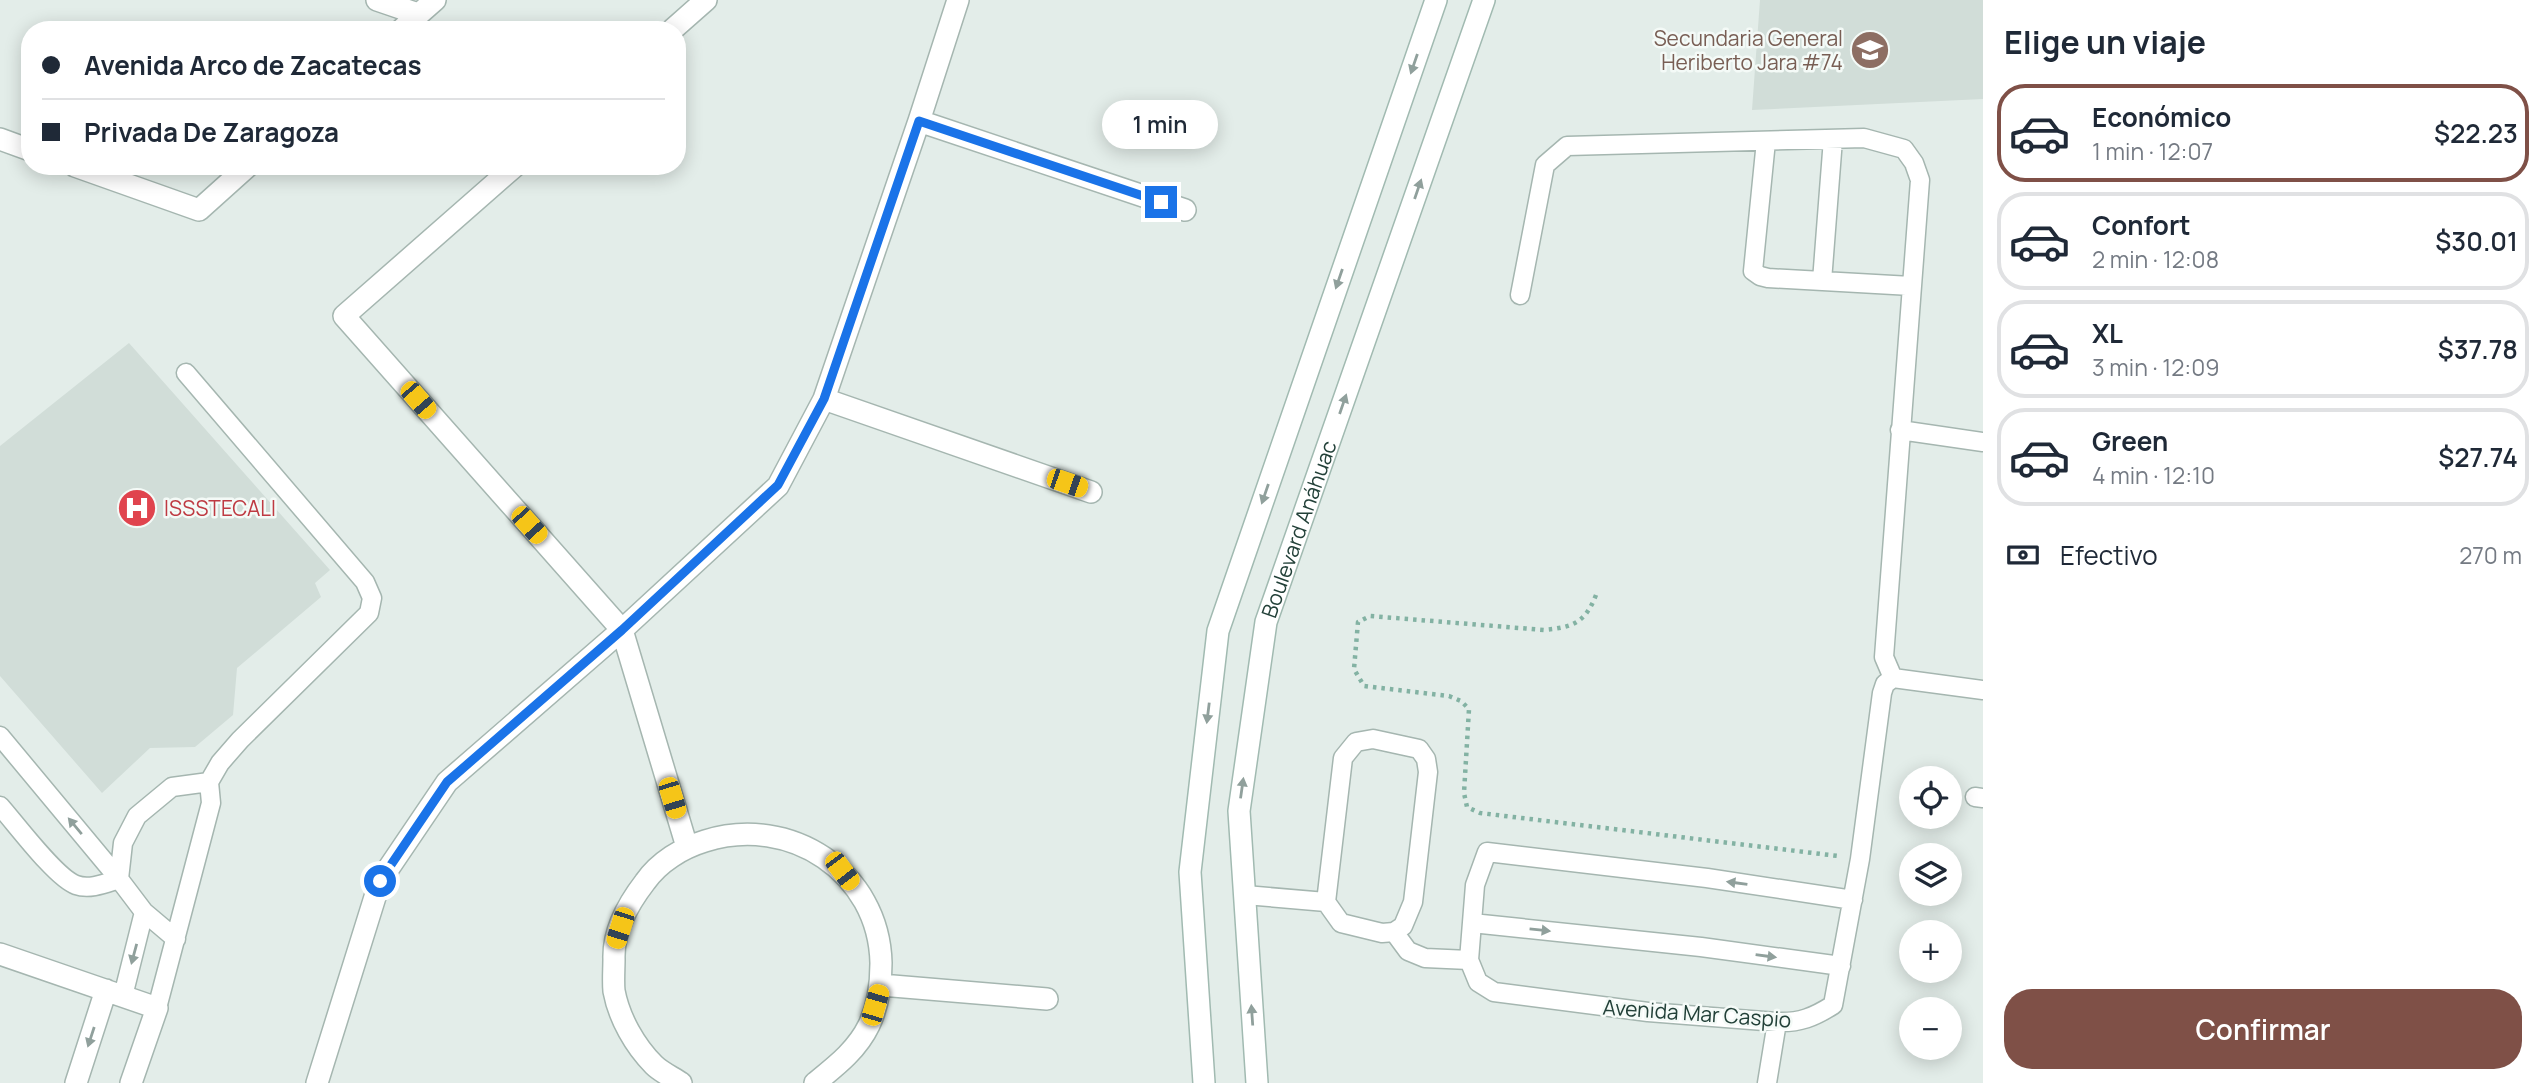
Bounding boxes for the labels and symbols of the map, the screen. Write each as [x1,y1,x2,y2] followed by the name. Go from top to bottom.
[1654,24,1843,76] place label: Secundaria General Heriberto Jara #74
[1849,29,1891,71] school or university icon: Secundaria General Heriberto Jara #74
[1408,54,1419,75] one-way arrow
[1103,100,1219,150] callout: 1 min
[1413,178,1424,199] one-way arrow
[1145,186,1177,218] route end
[1333,269,1344,290] one-way arrow
[397,377,440,423] car
[1338,393,1349,414] one-way arrow
[1255,437,1343,621] street label: Boulevard Anáhuac
[1044,466,1091,500] car
[1259,484,1270,505] one-way arrow
[116,487,158,529] hospital icon: ISSSTECALI
[164,494,276,522] place label: ISSSTECALI
[508,502,551,548] car
[1203,703,1214,725] one-way arrow
[656,775,689,821] car
[1237,777,1248,799] one-way arrow
[68,818,83,835] one-way arrow
[821,848,864,894] car
[364,865,396,897] route start
[1725,877,1747,888] one-way arrow
[604,905,637,951] car
[1530,925,1552,936] one-way arrow
[128,943,139,965] one-way arrow
[1756,950,1778,961] one-way arrow
[860,982,891,1028] car
[1602,992,1792,1034] street label: Avenida Mar Caspio
[1247,1004,1258,1026] one-way arrow
[85,1026,96,1047] one-way arrow

